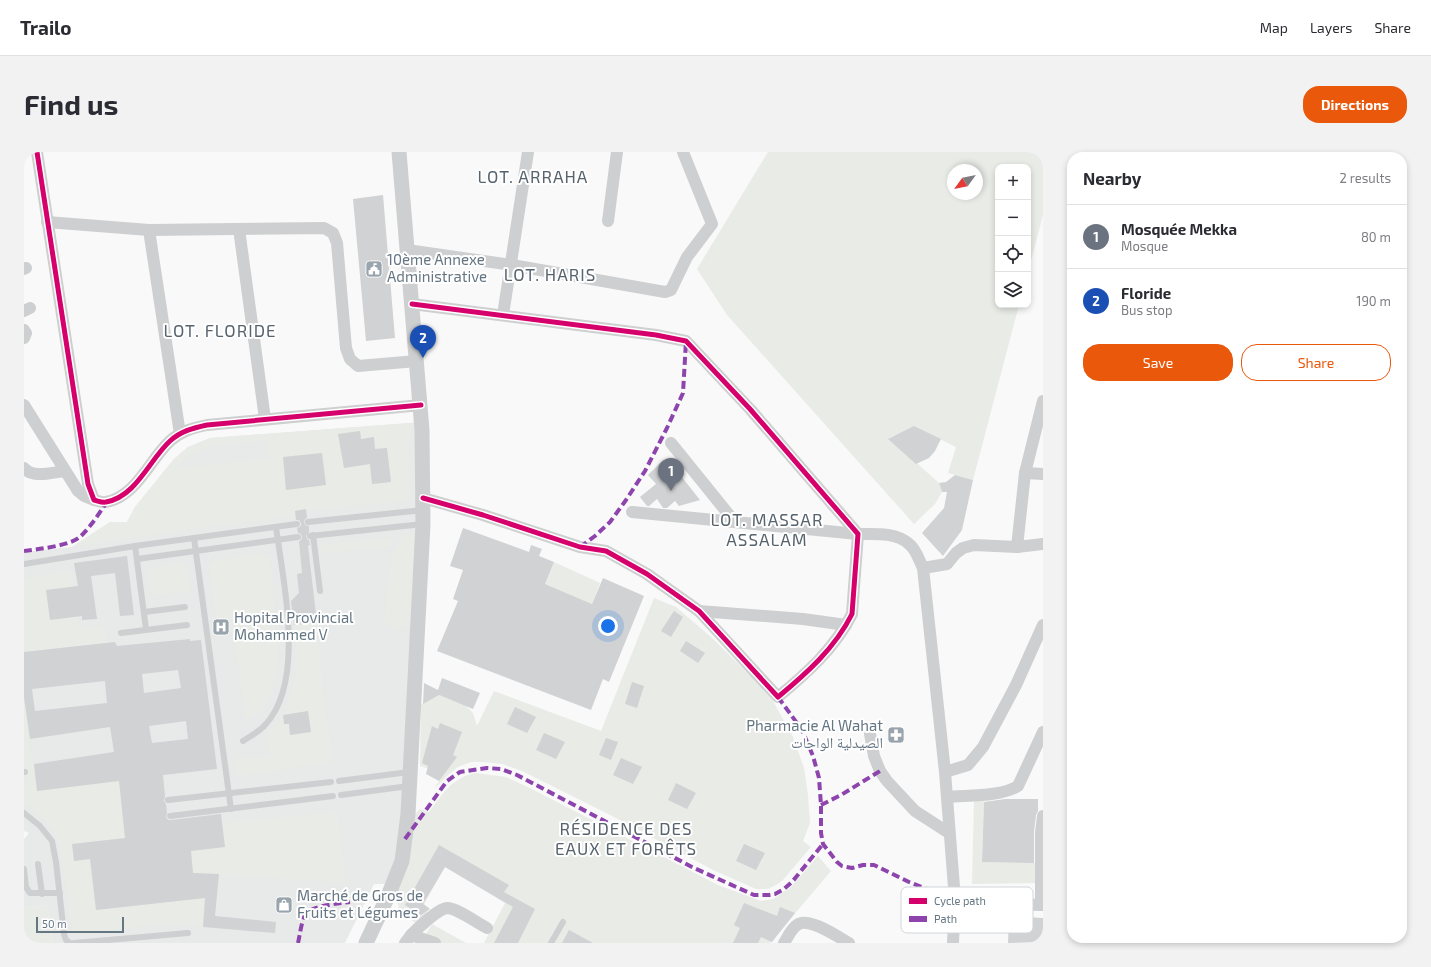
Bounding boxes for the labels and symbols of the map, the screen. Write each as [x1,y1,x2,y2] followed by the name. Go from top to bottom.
[947,164,983,200] north arrow
[478,166,588,186] district label: LOT. ARRAHA
[387,250,487,285] place label: 10ème Annexe Administrative
[364,259,384,279] public building icon: 10ème Annexe Administrative
[504,264,596,284] district label: LOT. HARIS
[164,320,276,340] district label: LOT. FLORIDE
[410,325,436,358] pin: 2
[658,458,684,491] pin: 1
[711,509,823,549] district label: LOT. MASSAR ASSALAM
[234,608,354,643] place label: Hopital Provincial Mohammed V
[598,616,618,636] your location
[211,617,231,637] hospital icon: Hopital Provincial Mohammed V
[746,716,883,752] place label: Pharmacie Al Wahat الصيدلية الواحات
[886,725,906,745] pharmacy icon: Pharmacie Al Wahat الصيدلية الواحات
[555,818,697,858] district label: RÉSIDENCE DES EAUX ET FORÊTS
[297,886,423,921] place label: Marché de Gros de Fruits et Légumes
[901,887,1033,933] legend
[934,894,986,907] text: Cycle path
[274,895,294,915] shop icon: Marché de Gros de Fruits et Légumes
[934,912,957,925] text: Path
[36,915,124,934] scale bar

